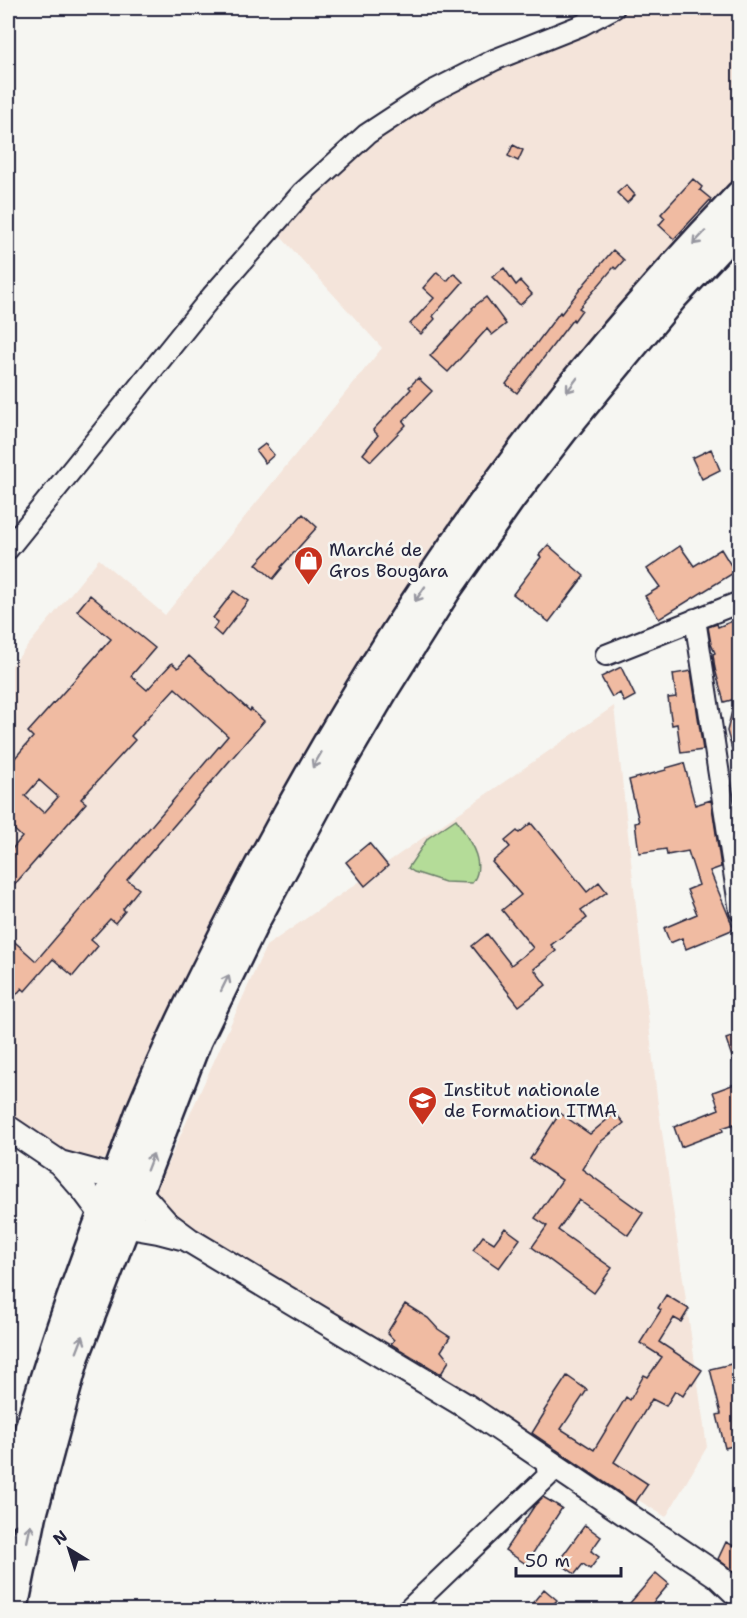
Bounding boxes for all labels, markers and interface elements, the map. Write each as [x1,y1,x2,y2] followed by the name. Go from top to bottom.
[692,230,706,245] one-way arrow
[566,377,578,393] one-way arrow
[329,538,448,583] place label: Marché de Gros Bougara
[292,544,324,586] shop icon: Marché de Gros Bougara
[414,585,426,602] one-way arrow
[311,751,323,768] one-way arrow
[220,974,232,992] one-way arrow
[444,1078,617,1123] place label: Institut nationale de Formation ITMA
[407,1084,439,1126] school or university icon: Institut nationale de Formation ITMA
[145,1154,156,1172] one-way arrow
[75,1336,86,1354] one-way arrow
[39,1519,99,1579] north arrow
[24,1523,35,1543] one-way arrow
[49,1525,72,1550] text: N
[516,1540,621,1578] scale bar
[525,1549,570,1573] text: 50 m

